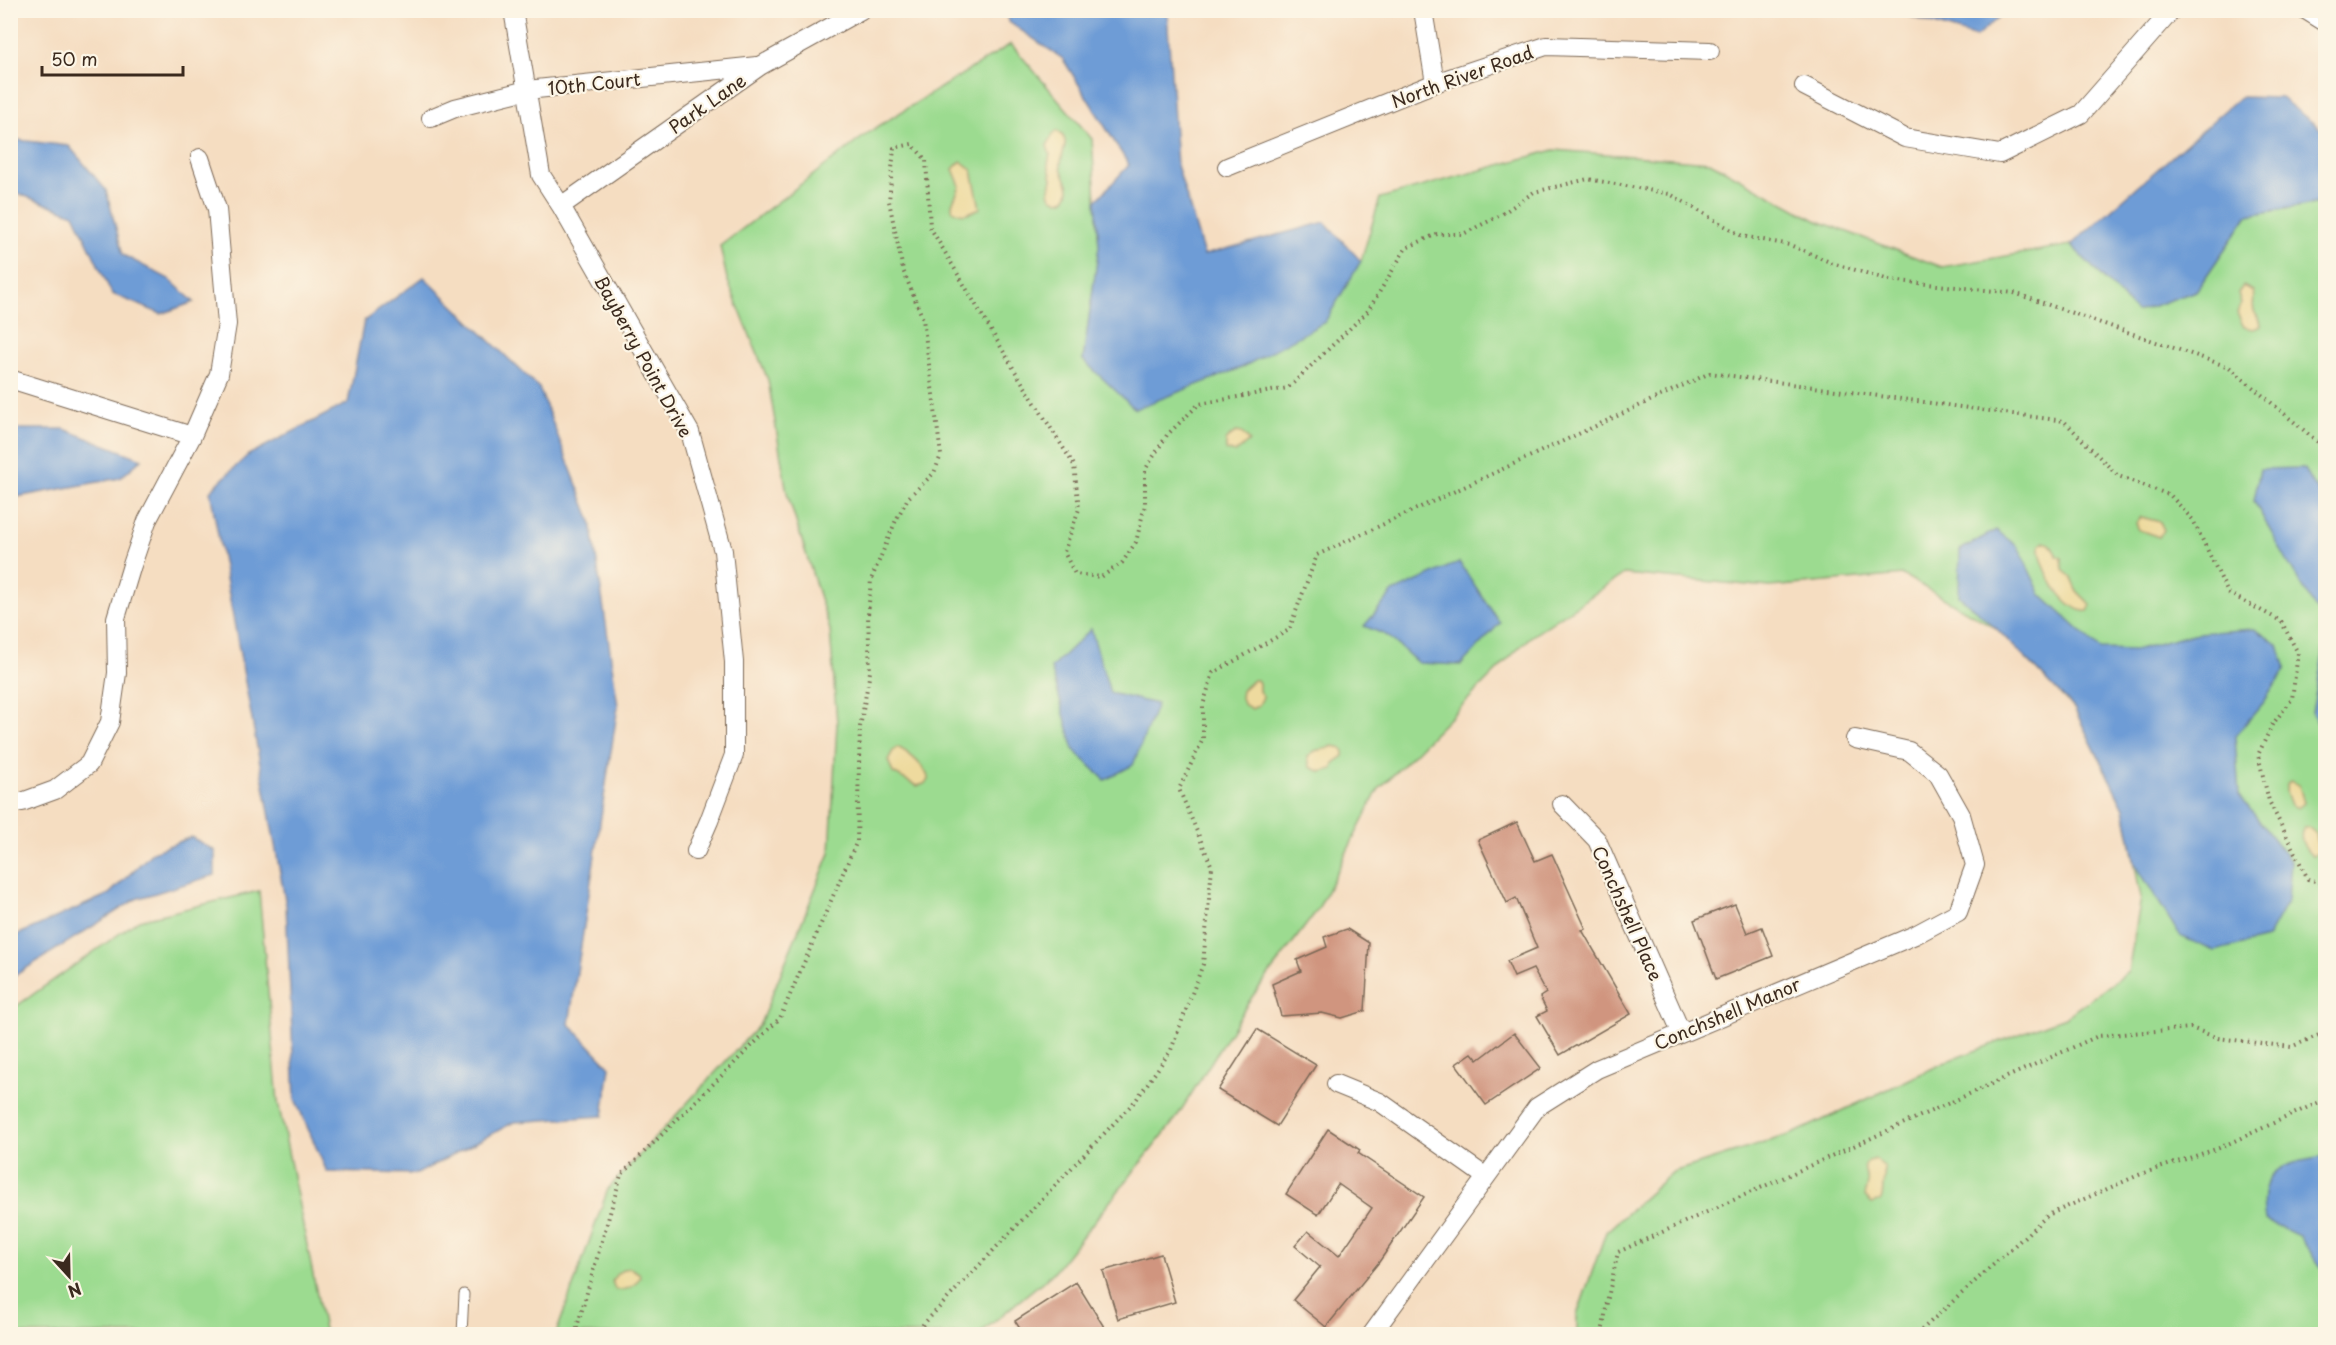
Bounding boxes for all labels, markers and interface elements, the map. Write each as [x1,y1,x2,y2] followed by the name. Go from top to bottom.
[1387,38,1537,114] street label: North River Road
[42,39,183,77] scale bar
[51,45,98,72] text: 50 m
[546,65,642,101] street label: 10th Court
[663,66,751,140] street label: Park Lane
[588,270,700,442] street label: Bayberry Point Drive
[1586,841,1670,985] street label: Conchshell Place
[1650,970,1805,1056] street label: Conchshell Manor
[39,1246,99,1306] north arrow
[65,1277,85,1304] text: N

